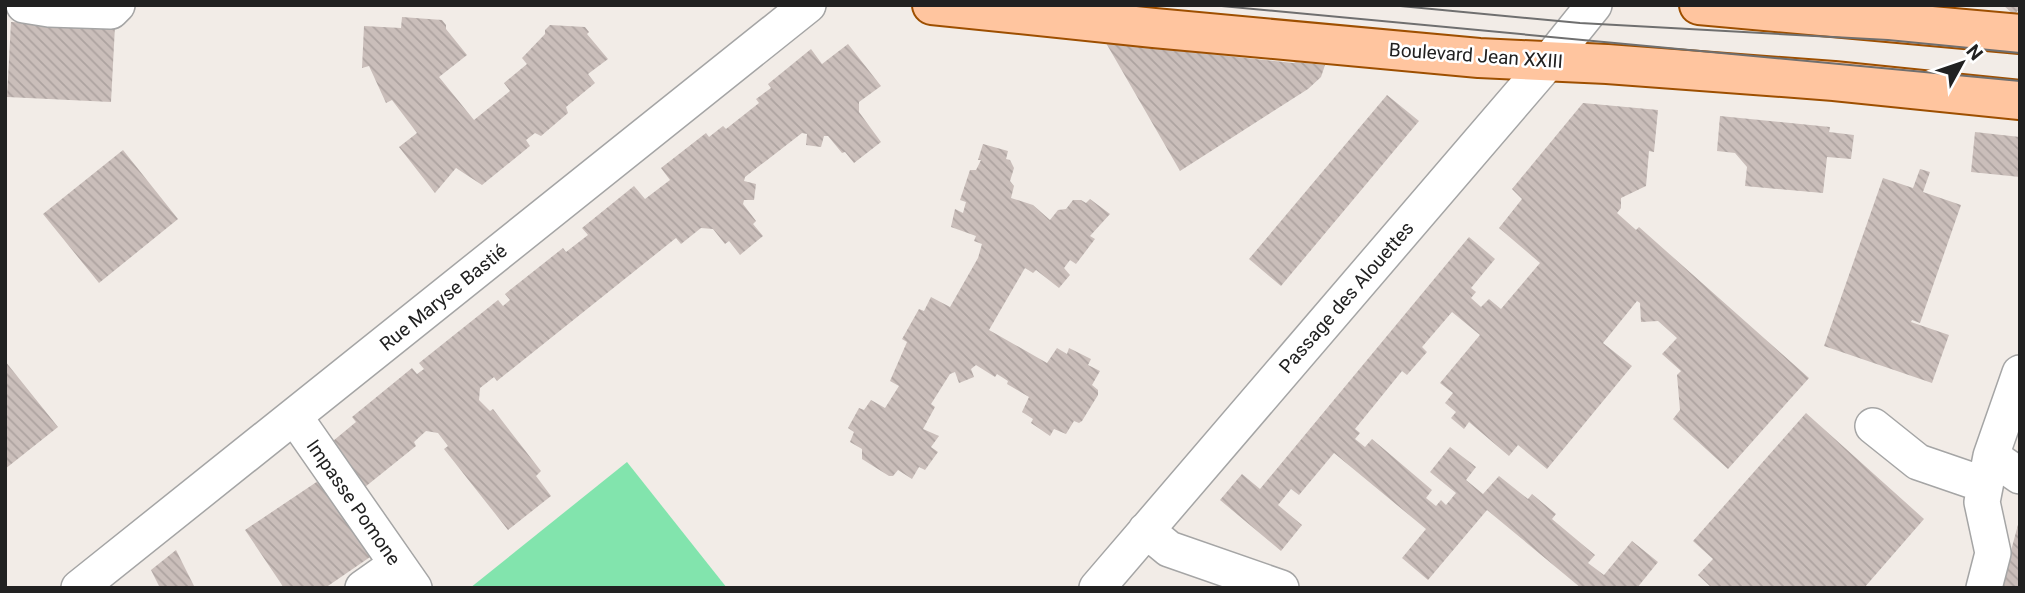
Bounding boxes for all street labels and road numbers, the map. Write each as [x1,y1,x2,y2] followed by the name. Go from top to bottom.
[1388,38,1564,73] street label: Boulevard Jean XXIII
[1274,217,1419,378] street label: Passage des Alouettes
[375,239,512,356] street label: Rue Maryse Bastié
[302,435,405,570] street label: Impasse Pomone

